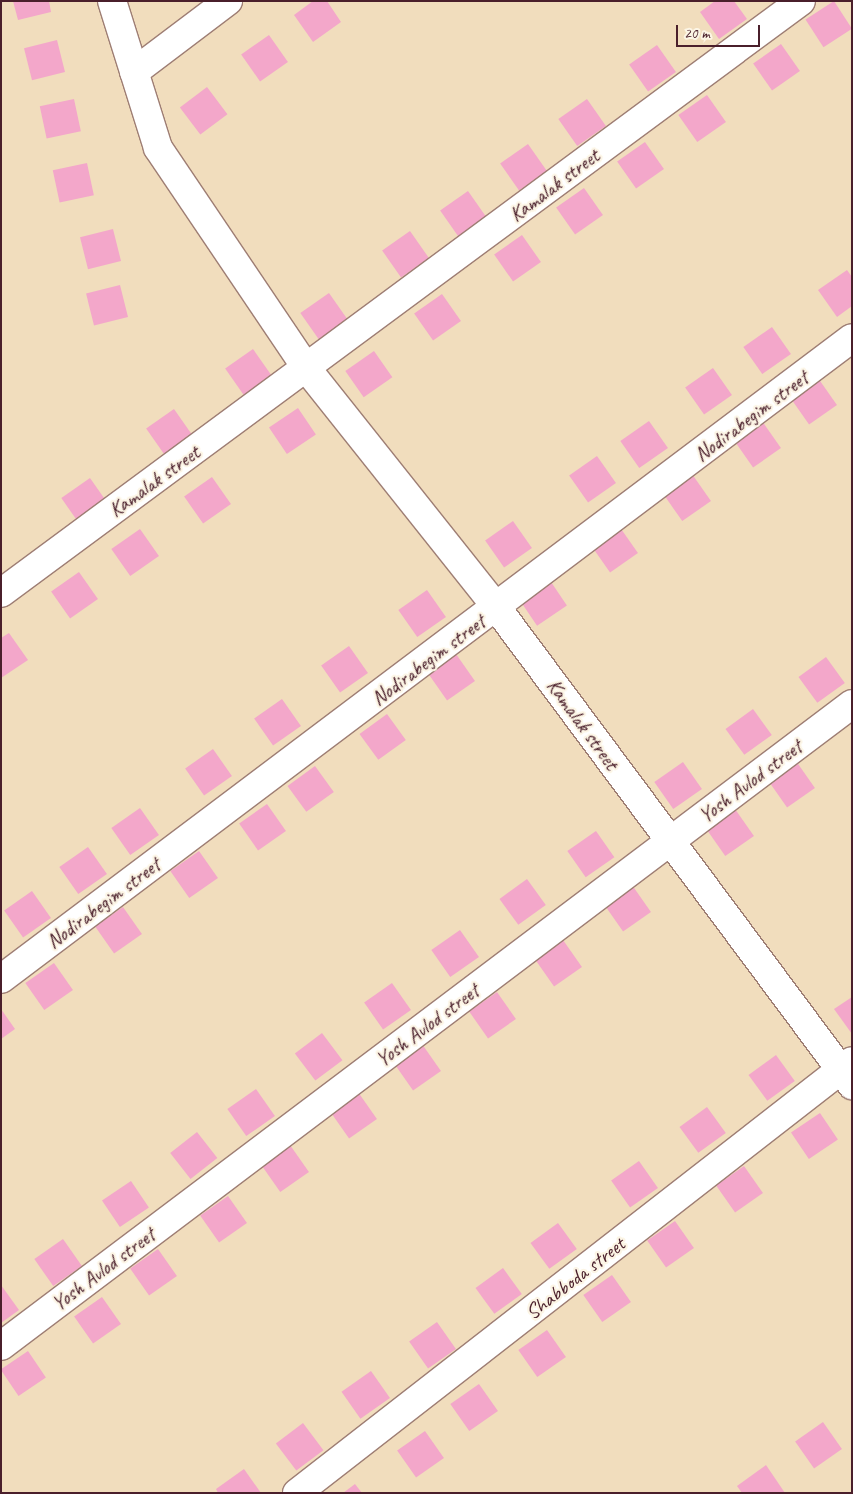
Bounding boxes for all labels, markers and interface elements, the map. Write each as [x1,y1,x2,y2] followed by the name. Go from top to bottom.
[678,15,762,47] scale bar
[684,24,710,43] text: 20 m
[504,143,604,227] street label: Kamalak street
[689,365,813,467] street label: Nodirabegim street
[104,440,204,522] street label: Kamalak street
[366,609,490,711] street label: Nodirabegim street
[542,674,624,774] street label: Kamalak street
[694,734,806,828] street label: Yosh Avlod street
[41,852,165,954] street label: Nodirabegim street
[371,978,483,1072] street label: Yosh Avlod street
[47,1222,159,1316] street label: Yosh Avlod street
[520,1231,630,1325] street label: Shabboda street

